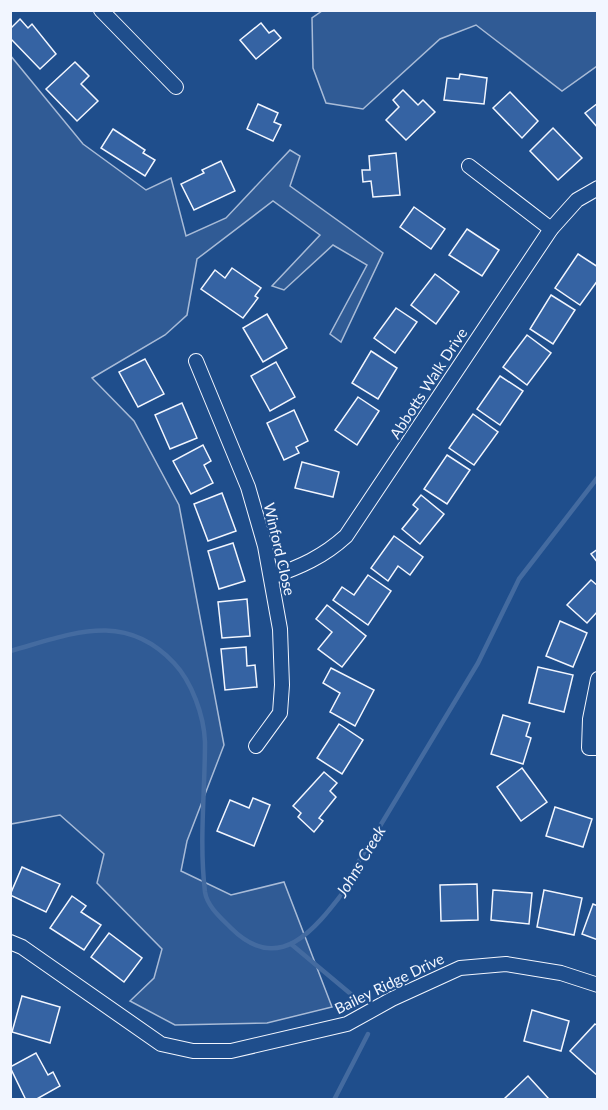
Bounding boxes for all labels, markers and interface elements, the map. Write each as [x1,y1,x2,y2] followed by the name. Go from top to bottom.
[385,324,471,442] street label: Abbotts Walk Drive
[261,501,299,597] street label: Winford Close
[331,822,389,901] water label: Johns Creek
[331,949,447,1017] street label: Bailey Ridge Drive

